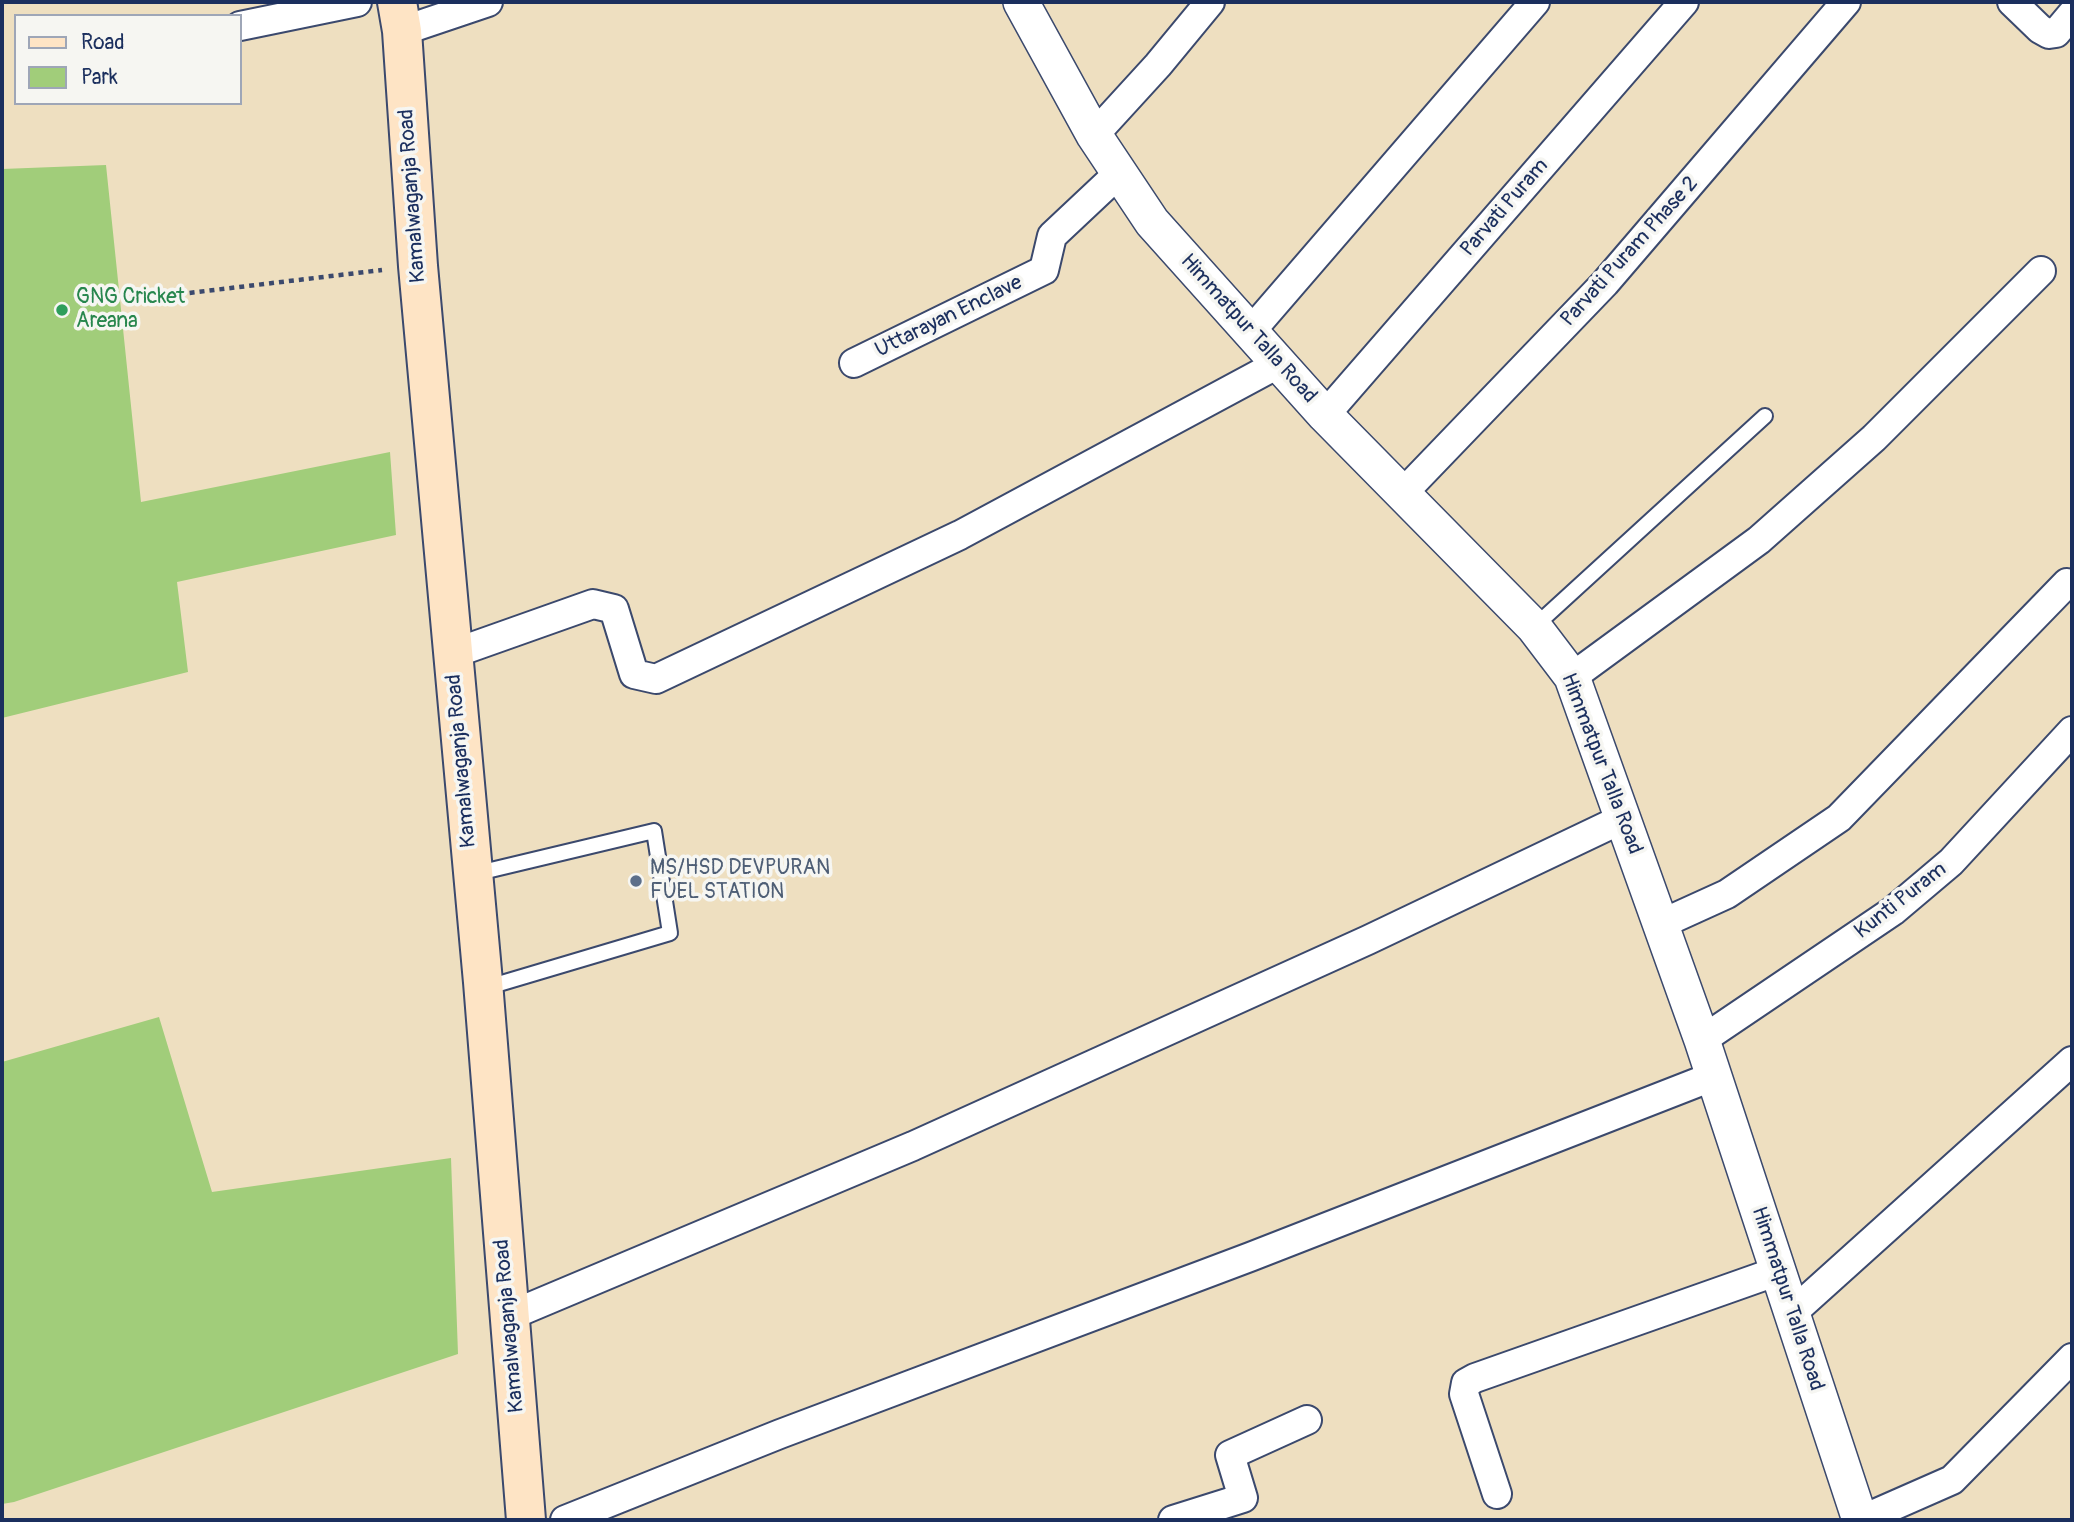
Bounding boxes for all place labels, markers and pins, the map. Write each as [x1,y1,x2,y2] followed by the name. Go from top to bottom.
[76,285,185,335] place label: GNG Cricket Areana
[54,302,70,318] marker: GNG Cricket Areana
[650,856,830,906] place label: MS/HSD DEVPURAN FUEL STATION
[628,873,644,889] marker: MS/HSD DEVPURAN FUEL STATION

